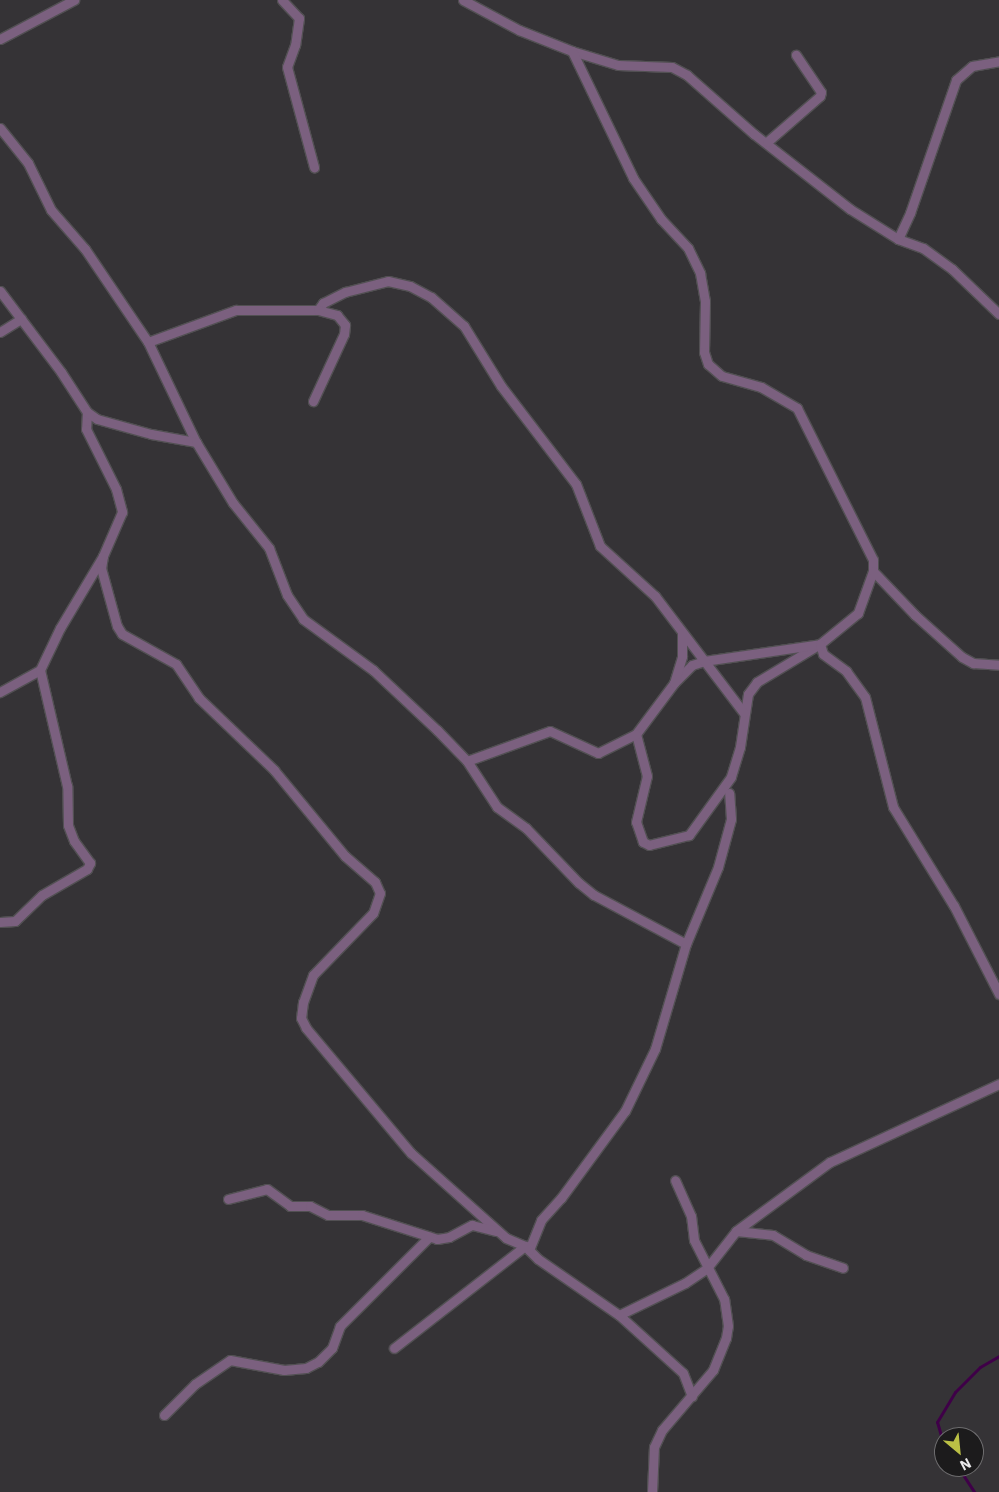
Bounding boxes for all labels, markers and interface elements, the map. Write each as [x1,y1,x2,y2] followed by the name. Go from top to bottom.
[934,1427,984,1477] north arrow
[957,1454,974,1475] text: N

